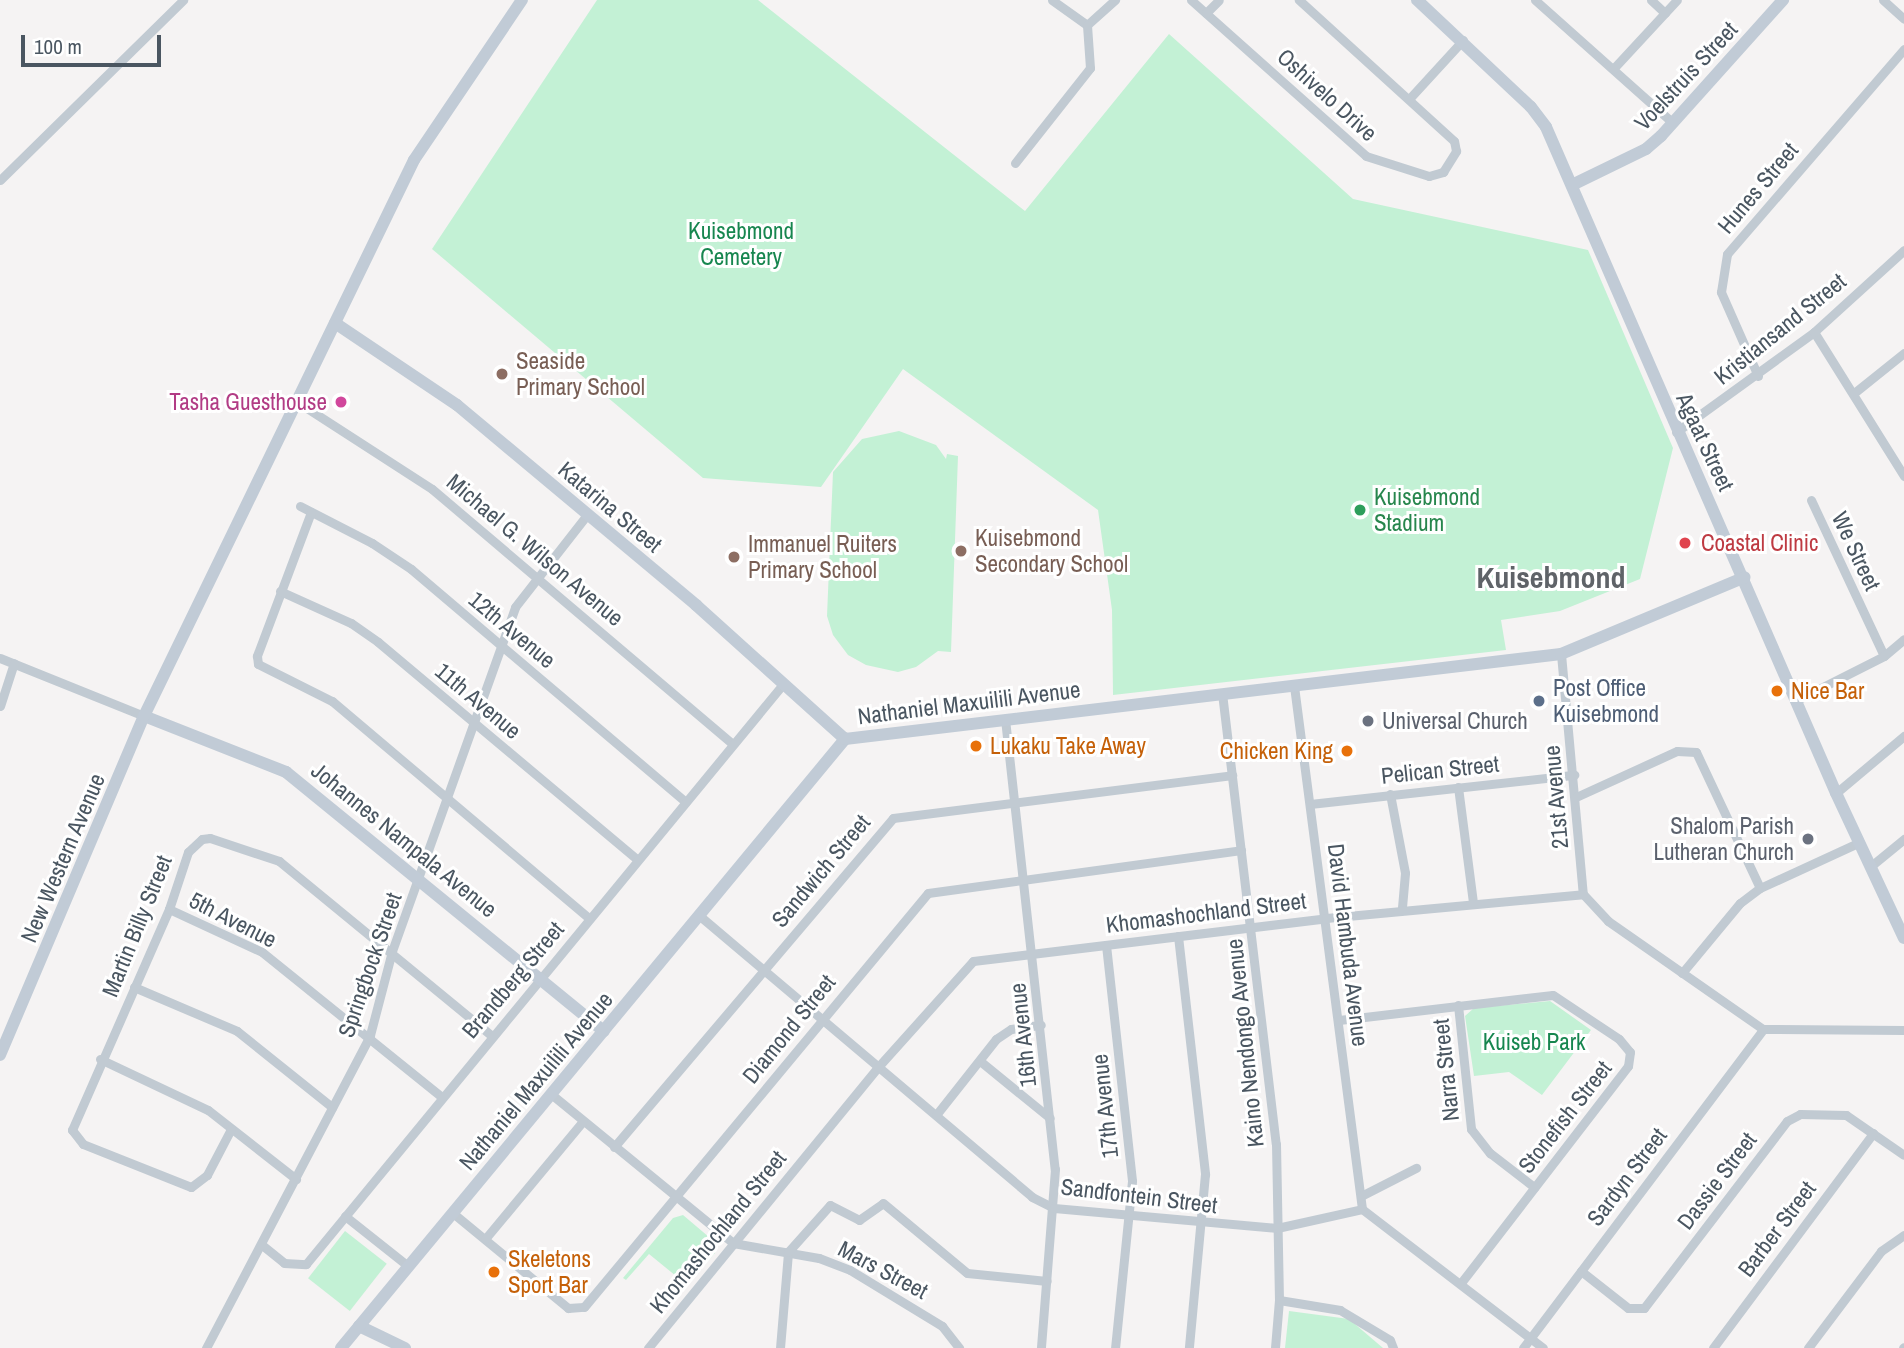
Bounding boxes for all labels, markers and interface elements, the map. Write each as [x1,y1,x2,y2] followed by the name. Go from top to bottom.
[1629,16,1743,136] street label: Voelstruis Street
[24,21,164,65] scale bar
[34,32,82,61] text: 100 m
[1271,43,1383,147] street label: Oshivelo Drive
[1712,137,1804,239] street label: Hunes Street
[688,217,794,271] park label: Kuisebmond Cemetery
[1709,267,1851,391] street label: Kristiansand Street
[516,347,645,401] place label: Seaside Primary School
[494,366,510,382] marker: Seaside Primary School
[169,388,327,416] place label: Tasha Guesthouse
[1670,389,1740,495] street label: Agaat Street
[333,394,349,410] marker: Tasha Guesthouse
[553,456,667,558] street label: Katarina Street
[441,468,629,632] street label: Michael G. Wilson Avenue
[1374,483,1480,537] place label: Kuisebmond Stadium
[1352,502,1368,518] marker: Kuisebmond Stadium
[1826,507,1886,595] street label: We Street
[975,524,1128,578] place label: Kuisebmond Secondary School
[1701,529,1818,557] place label: Coastal Clinic
[748,530,897,584] place label: Immanuel Ruiters Primary School
[1675,533,1695,553] marker: Coastal Clinic
[953,543,969,559] marker: Kuisebmond Secondary School
[726,549,742,565] marker: Immanuel Ruiters Primary School
[1477,559,1625,595] district label: Kuisebmond
[463,585,561,675] street label: 12th Avenue
[429,657,527,745] street label: 11th Avenue
[1553,674,1659,728] place label: Post Office Kuisebmond
[856,676,1082,730] street label: Nathaniel Maxuilili Avenue
[1791,677,1864,705] place label: Nice Bar
[1769,683,1785,699] marker: Nice Bar
[1531,693,1547,709] marker: Post Office Kuisebmond
[1382,707,1528,735] place label: Universal Church
[1360,713,1376,729] marker: Universal Church
[990,732,1147,760] place label: Lukaku Take Away
[1220,737,1333,765] place label: Chicken King
[968,738,984,754] marker: Lukaku Take Away
[1339,743,1355,759] marker: Chicken King
[1538,744,1574,850] street label: 21st Avenue
[1380,750,1500,790] street label: Pelican Street
[305,756,503,924] street label: Johannes Nampala Avenue
[15,769,111,947] street label: New Western Avenue
[766,809,876,933] street label: Sandwich Street
[1654,812,1794,866] place label: Shalom Parish Lutheran Church
[1800,831,1816,847] marker: Shalom Parish Lutheran Church
[1322,842,1374,1048] street label: David Hambuda Avenue
[96,851,178,1001] street label: Martin Billy Street
[184,886,282,954] street label: 5th Avenue
[1104,887,1308,939] street label: Khomashochland Street
[332,889,408,1041] street label: Springbock Street
[456,916,570,1044] street label: Brandberg Street
[1220,937,1270,1149] street label: Kaino Nendongo Avenue
[737,969,841,1089] street label: Diamond Street
[1004,981,1042,1089] street label: 16th Avenue
[453,986,619,1176] street label: Nathaniel Maxuilili Avenue
[1427,1017,1465,1123] street label: Narra Street
[1483,1028,1585,1056] park label: Kuiseb Park
[1086,1052,1124,1160] street label: 17th Avenue
[1512,1055,1618,1179] street label: Stonefish Street
[1581,1123,1673,1231] street label: Sardyn Street
[1672,1127,1762,1235] street label: Dassie Street
[644,1145,792,1319] street label: Khomashochland Street
[1059,1173,1219,1219] street label: Sandfontein Street
[1732,1176,1822,1282] street label: Barber Street
[833,1235,933,1305] street label: Mars Street
[508,1245,591,1299] place label: Skeletons Sport Bar
[486,1264,502,1280] marker: Skeletons Sport Bar

